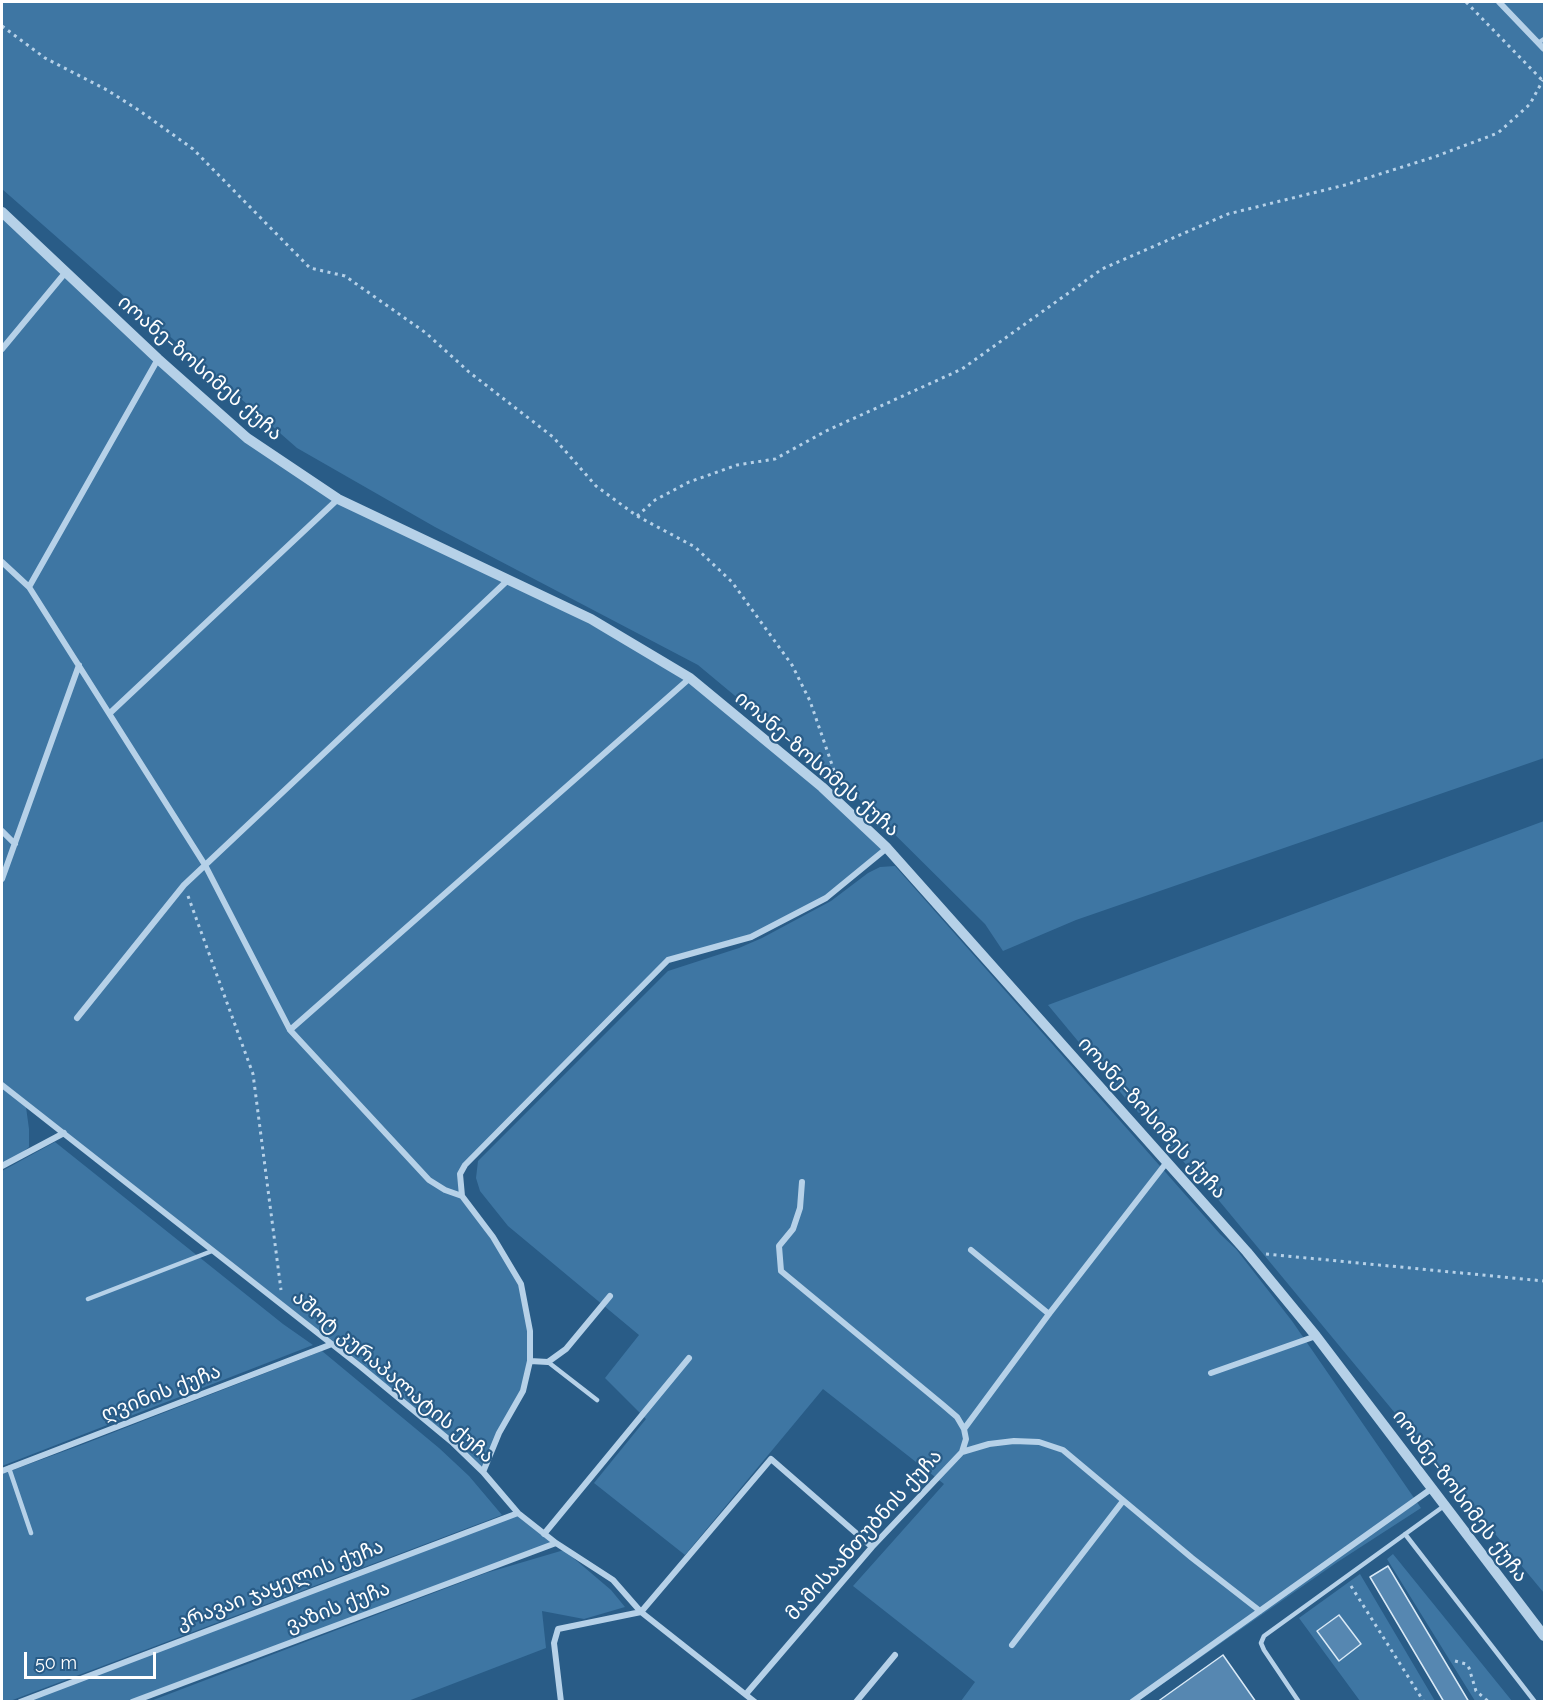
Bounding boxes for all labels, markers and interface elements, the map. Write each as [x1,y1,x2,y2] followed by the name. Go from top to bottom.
[113,290,287,446] street label: იოანე-ზოსიმეს ქუჩა
[730,686,904,842] street label: იოანე-ზოსიმეს ქუჩა
[1073,1032,1231,1204] street label: იოანე-ზოსიმეს ქუჩა
[287,1286,499,1468] street label: აშოტ კურაპალატის ქუჩა
[98,1359,224,1427] street label: ღვინის ქუჩა
[1387,1405,1533,1587] street label: იოანე-ზოსიმეს ქუჩა
[781,1445,947,1625] street label: მამისაანთუბნის ქუჩა
[173,1534,387,1636] street label: კრავაი ჯაყელის ქუჩა
[283,1576,393,1638] street label: ვაზის ქუჩა
[27,1640,159,1678] scale bar
[35,1652,77,1673] text: 50 m

